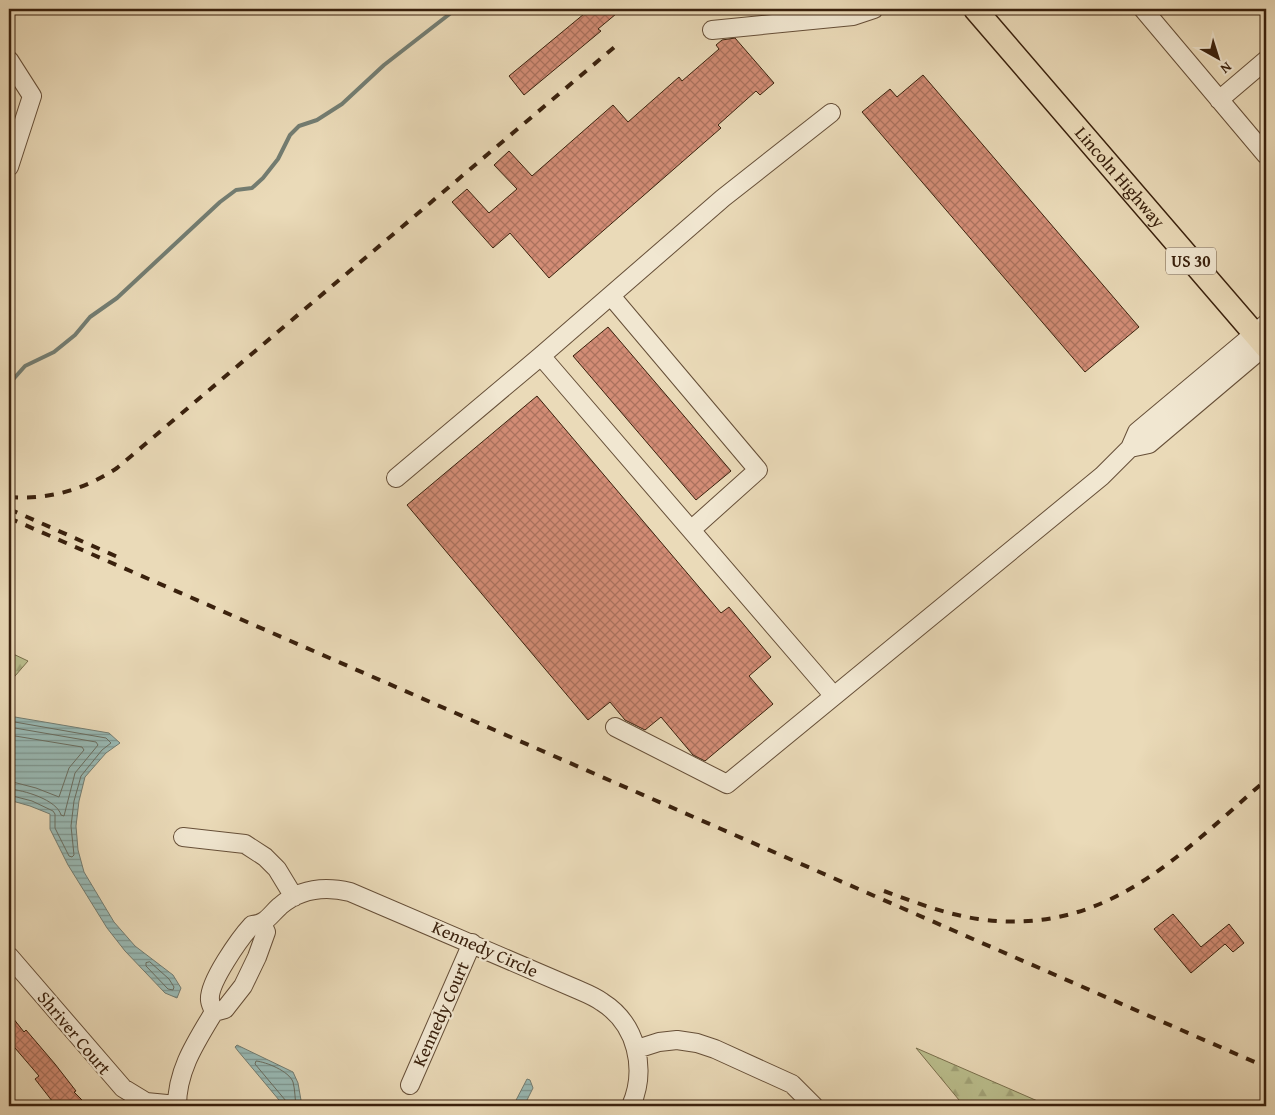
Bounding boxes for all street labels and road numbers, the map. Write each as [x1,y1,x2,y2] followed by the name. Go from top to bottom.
[1069,120,1172,234] street label: Lincoln Highway
[1166,248,1216,274] road number: US 30
[428,913,543,984] street label: Kennedy Circle
[405,956,476,1071] street label: Kennedy Court
[31,985,118,1081] street label: Shriver Court

